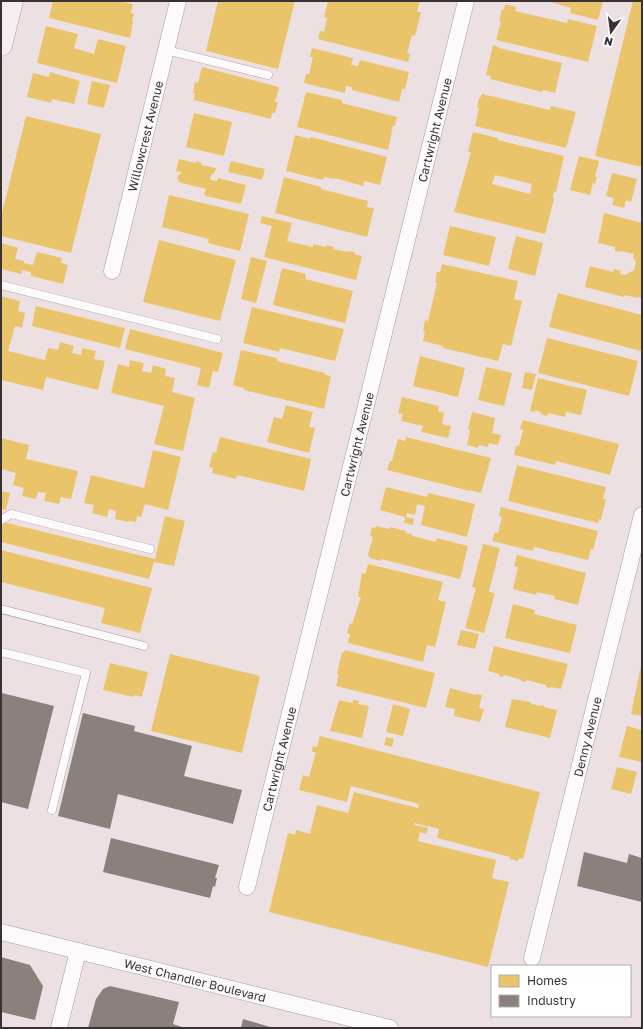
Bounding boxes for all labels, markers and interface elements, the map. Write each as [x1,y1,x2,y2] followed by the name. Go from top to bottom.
[591,12,631,52] north arrow
[603,35,614,50] text: N
[414,76,454,184] street label: Cartwright Avenue
[124,79,166,193] street label: Willowcrest Avenue
[336,390,377,498] street label: Cartwright Avenue
[570,695,604,778] street label: Denny Avenue
[259,705,299,813] street label: Cartwright Avenue
[123,955,268,1005] street label: West Chandler Boulevard
[491,965,631,1017] legend
[527,973,567,988] text: Homes
[527,993,576,1008] text: Industry

